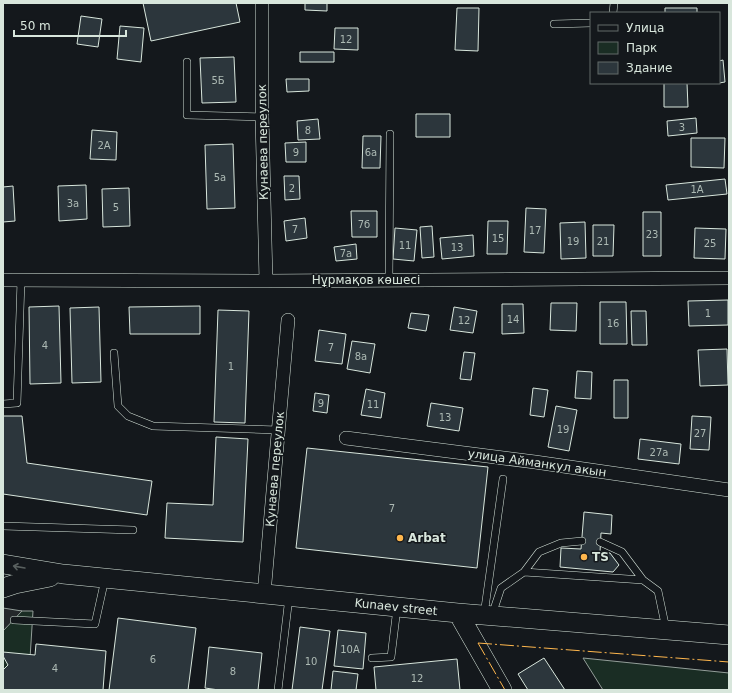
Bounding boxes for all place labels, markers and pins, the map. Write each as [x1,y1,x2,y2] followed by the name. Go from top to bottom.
[408,531,446,545] place label: Arbat
[395,533,405,543] marker: Arbat
[592,550,609,564] place label: TS
[579,552,589,562] marker: TS

